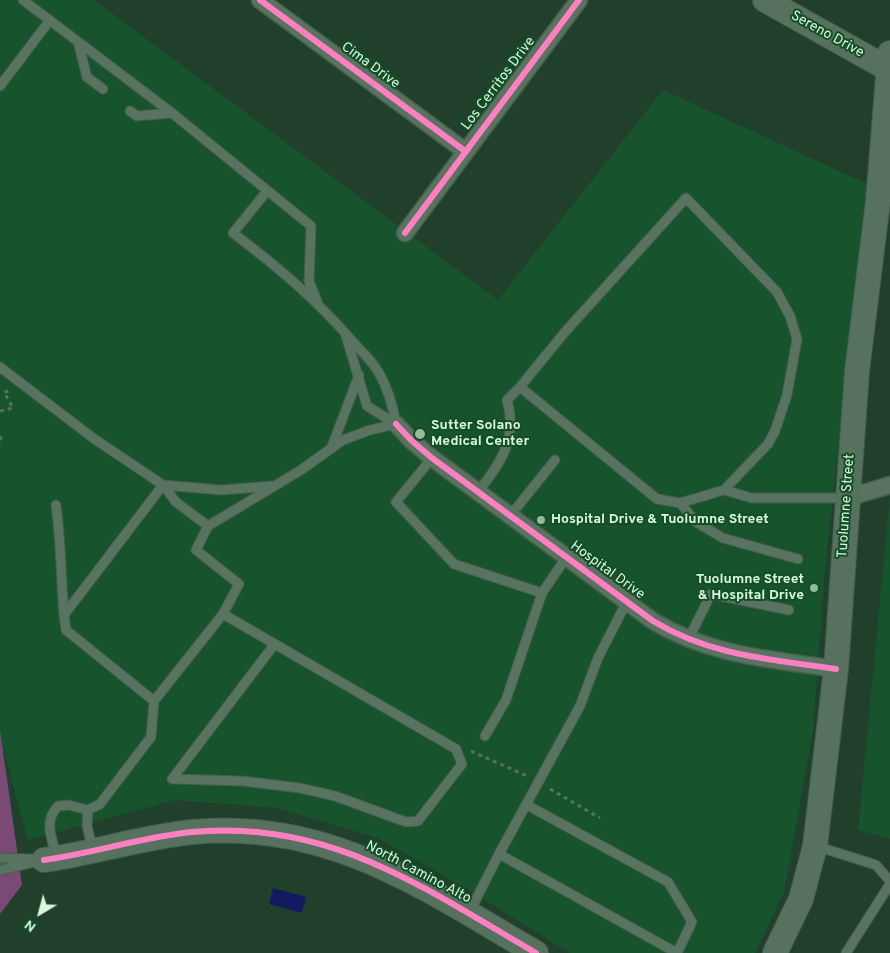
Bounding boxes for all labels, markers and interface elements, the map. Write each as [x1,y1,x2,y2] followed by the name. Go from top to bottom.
[788,8,866,62] street label: Sereno Drive
[458,34,540,134] street label: Los Cerritos Drive
[337,39,403,93] street label: Cima Drive
[431,418,529,451] place label: Sutter Solano Medical Center
[413,427,427,441] marker: Sutter Solano Medical Center
[835,453,859,559] street label: Tuolumne Street
[551,512,769,528] place label: Hospital Drive & Tuolumne Street
[535,514,547,526] marker: Hospital Drive & Tuolumne Street
[566,538,648,604] street label: Hospital Drive
[696,572,804,604] place label: Tuolumne Street & Hospital Drive
[808,582,820,594] marker: Tuolumne Street & Hospital Drive
[362,838,474,908] street label: North Camino Alto
[15,888,65,938] north arrow
[22,916,40,935] text: N

